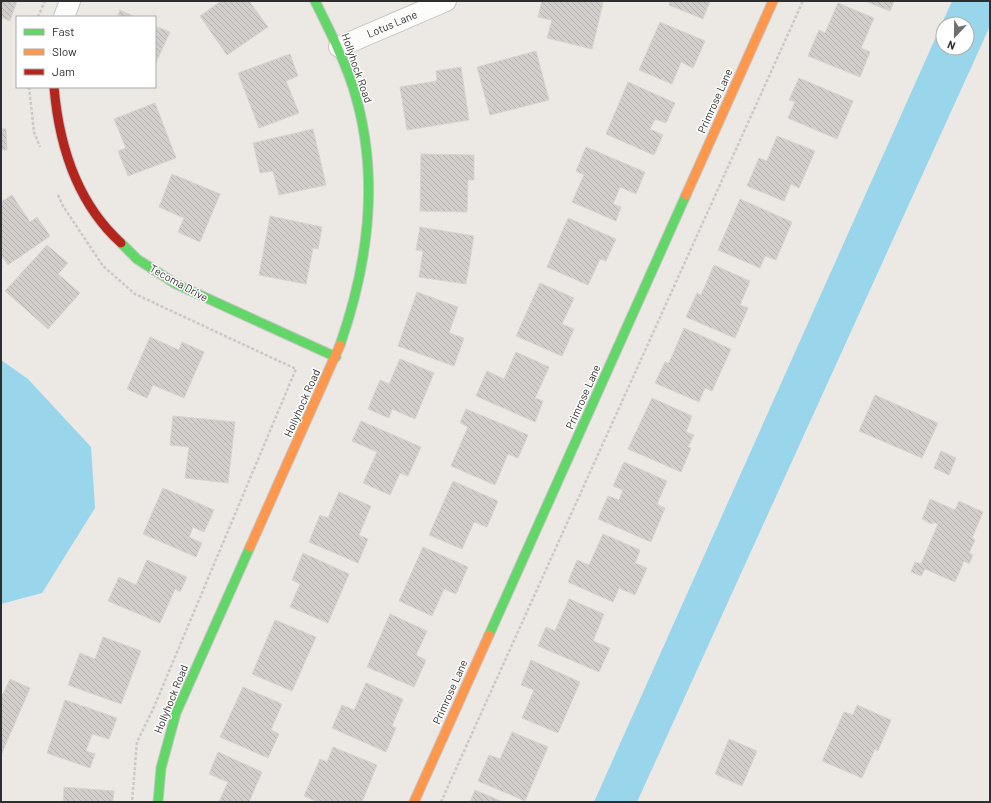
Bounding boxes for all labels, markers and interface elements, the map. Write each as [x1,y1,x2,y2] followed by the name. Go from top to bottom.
[365,7,419,40] street label: Lotus Lane
[16,16,156,88] legend
[935,16,975,56] north arrow
[52,24,75,38] text: Fast
[339,31,375,104] street label: Hollyhock Road
[945,38,957,53] text: N
[52,44,77,58] text: Slow
[52,64,75,78] text: Jam
[695,66,735,135] street label: Primrose Lane
[148,261,211,304] street label: Tecoma Drive
[563,362,603,431] street label: Primrose Lane
[281,367,322,439] street label: Hollyhock Road
[430,657,470,726] street label: Primrose Lane
[151,663,190,735] street label: Hollyhock Road

